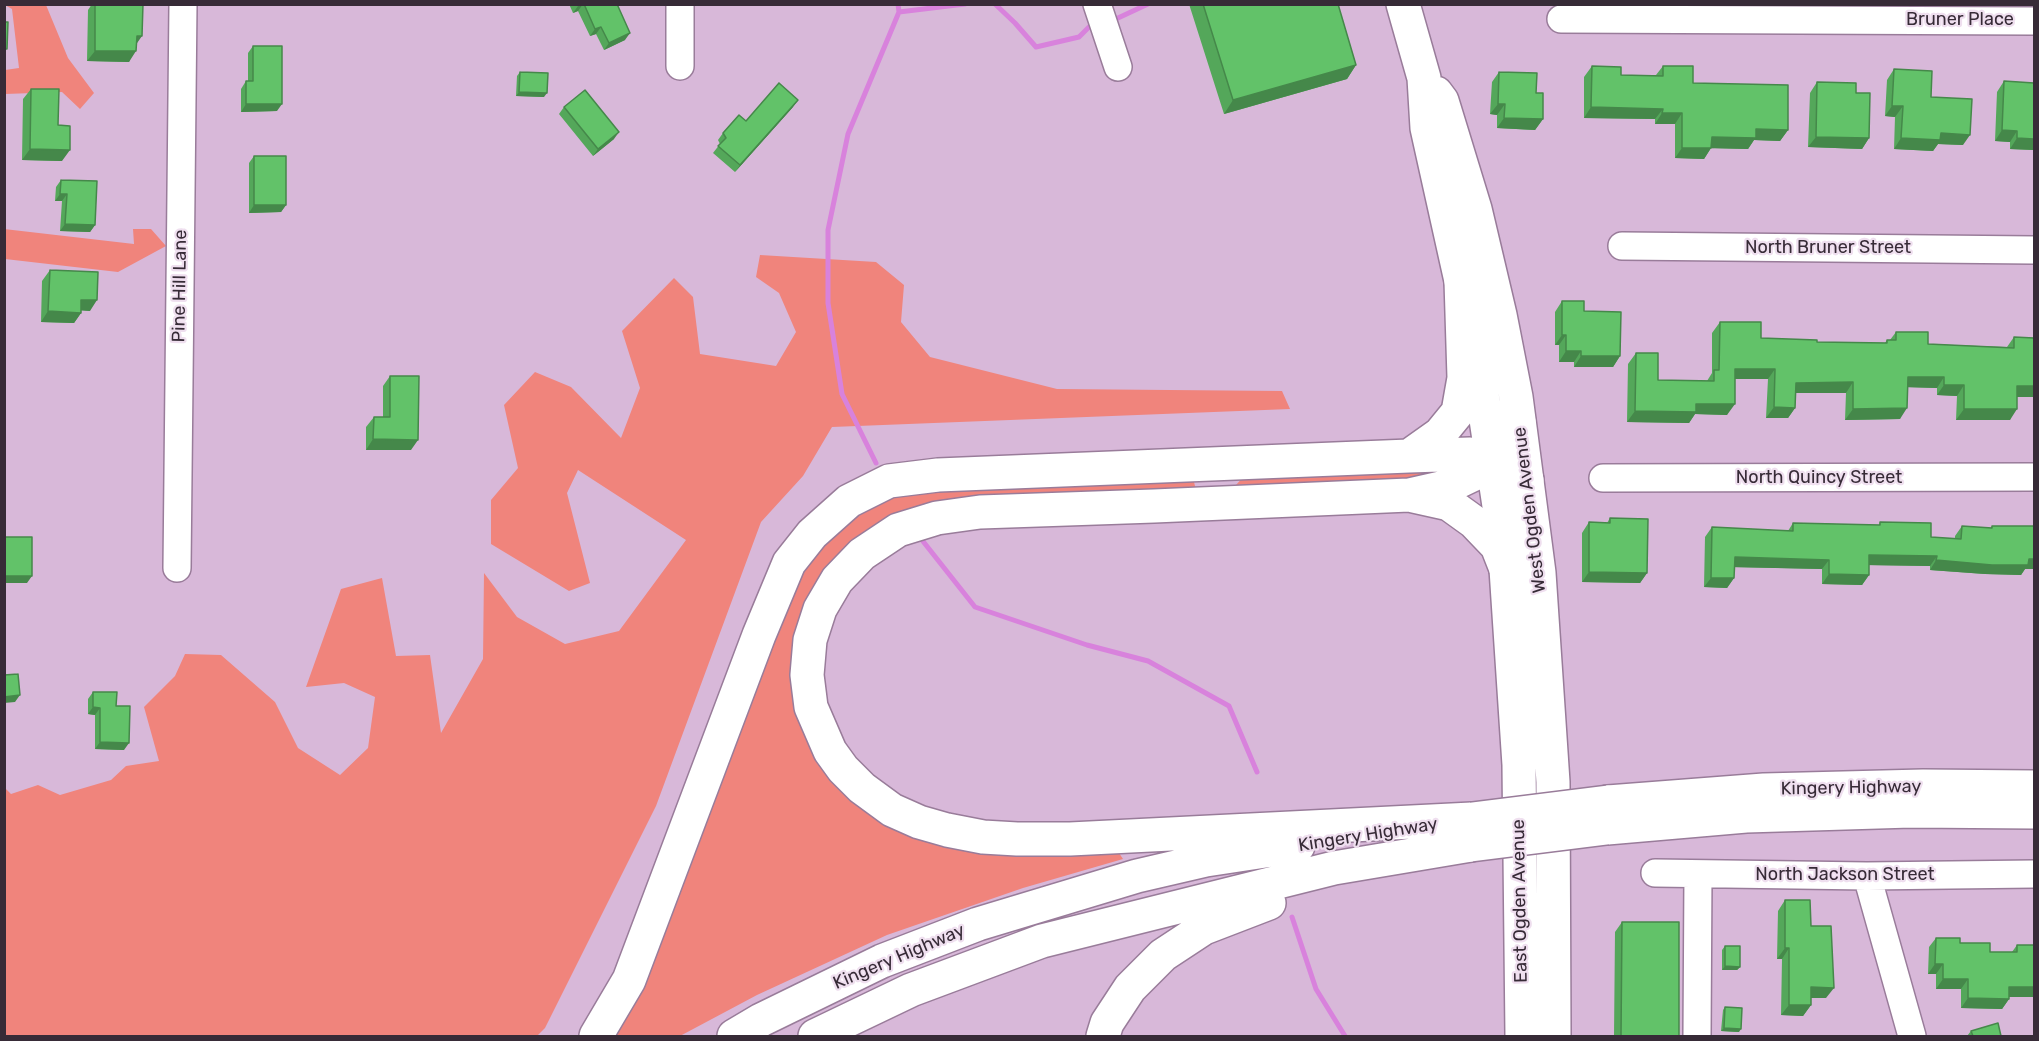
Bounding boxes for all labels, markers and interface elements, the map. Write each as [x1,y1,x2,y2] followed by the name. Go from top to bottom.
[1906,9,2014,31] street label: Bruner Place
[168,229,192,343] street label: Pine Hill Lane
[1745,237,1911,259] street label: North Bruner Street
[1509,426,1551,594] street label: West Ogden Avenue
[1736,467,1902,489] street label: North Quincy Street
[1780,776,1922,800] street label: Kingery Highway
[1297,813,1439,857] street label: Kingery Highway
[1508,819,1532,983] street label: East Ogden Avenue
[1755,864,1935,886] street label: North Jackson Street
[830,920,968,994] street label: Kingery Highway

